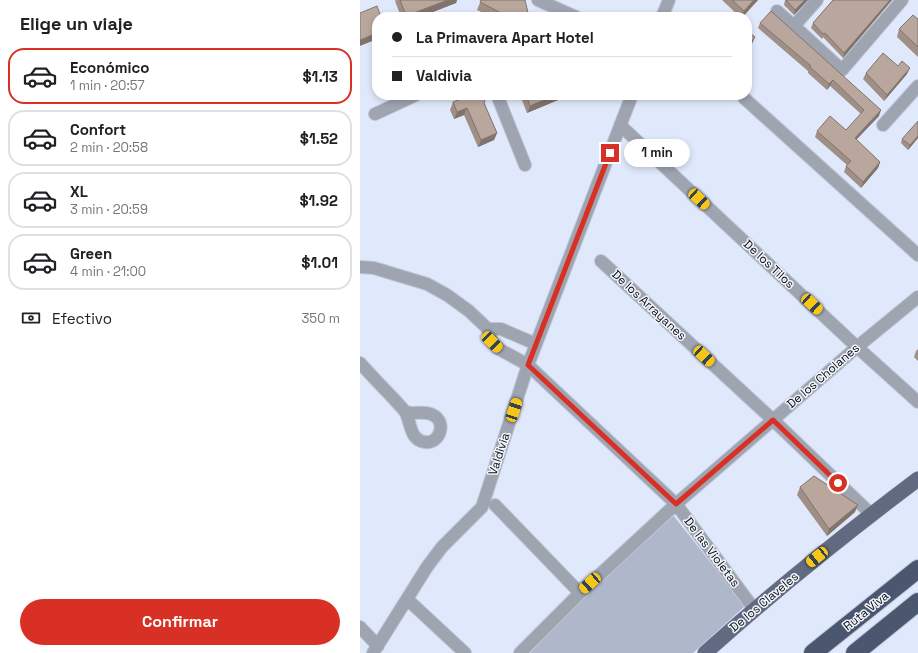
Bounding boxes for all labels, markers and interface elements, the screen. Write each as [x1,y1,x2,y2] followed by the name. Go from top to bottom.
[20,12,133,35] text: Elige un viaje
[416,28,594,47] text: La Primavera Apart Hotel
[22,58,58,94] icon: car
[70,58,149,77] text: Económico
[416,66,472,85] text: Valdivia
[303,67,338,86] text: $1.13
[70,77,145,94] text: 1 min · 20:57
[22,120,58,156] icon: car
[70,120,126,139] text: Confort
[300,129,338,148] text: $1.52
[70,139,148,156] text: 2 min · 20:58
[624,139,690,167] callout: 1 min
[601,144,619,162] route end
[641,144,673,161] text: 1 min
[22,182,58,218] icon: car
[70,182,88,201] text: XL
[686,186,712,212] car
[300,191,338,210] text: $1.92
[70,201,148,218] text: 3 min · 20:59
[740,236,798,292] street label: De los Tilos
[22,244,58,280] icon: car
[70,244,112,263] text: Green
[301,253,338,272] text: $1.01
[70,263,146,280] text: 4 min · 21:00
[608,266,690,344] street label: De los Arrayanes
[799,291,825,317] car
[20,307,42,329] icon: cash
[52,309,112,328] text: Efectivo
[302,310,340,327] text: 350 m
[479,329,505,355] car
[783,340,863,412] street label: De los Cholanes
[691,343,717,369] car
[505,397,523,423] car
[485,431,513,477] street label: Valdivia
[829,474,847,492] route start
[680,514,744,590] street label: De las Violetas
[804,545,830,569] car
[726,569,802,635] street label: De los Claveles
[577,571,603,595] car
[840,588,892,634] street label: Ruta Viva
[20,599,340,645] button: Confirmar

